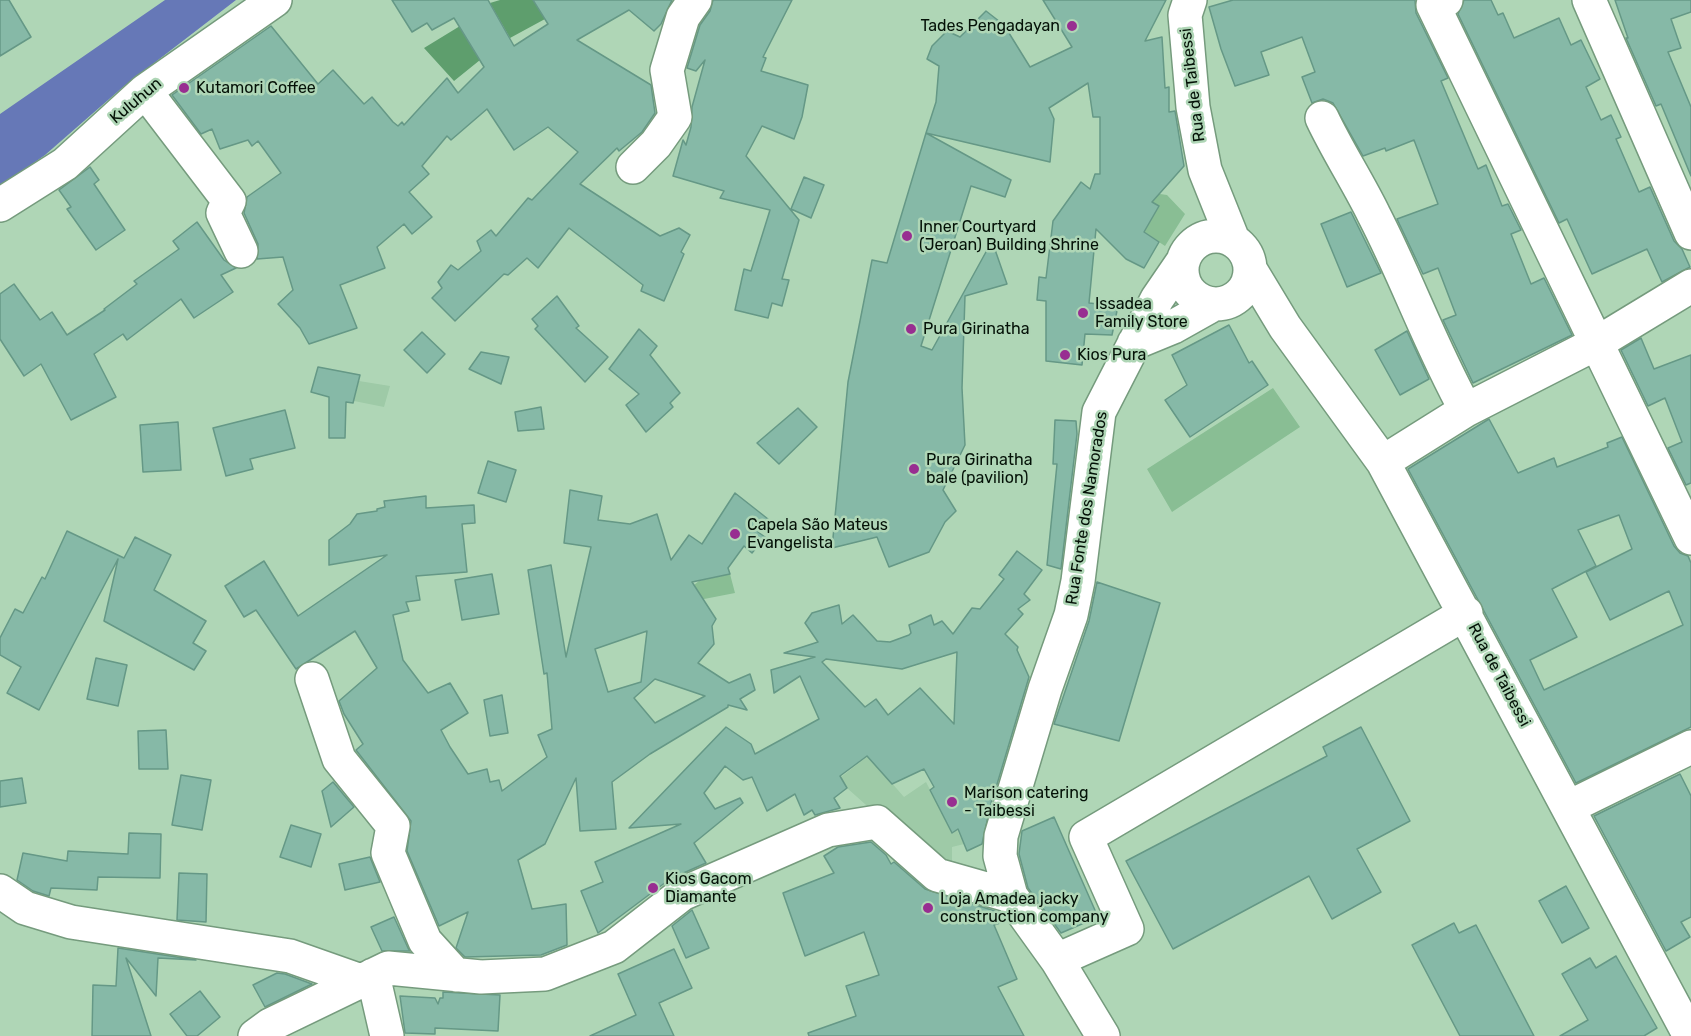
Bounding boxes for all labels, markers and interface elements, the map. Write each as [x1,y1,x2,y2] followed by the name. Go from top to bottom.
[920,16,1060,36] place label: Tades Pengadayan
[1065,19,1079,33] marker: Tades Pengadayan
[1176,27,1210,143] street label: Rua de Taibessi
[106,74,166,128] street label: Kuluhun
[196,78,316,98] place label: Kutamori Coffee
[177,81,191,95] marker: Kutamori Coffee
[919,217,1099,255] place label: Inner Courtyard (Jeroan) Building Shrine
[900,229,914,243] marker: Inner Courtyard (Jeroan) Building Shrine
[1095,294,1188,332] place label: Issadea Family Store
[1076,306,1090,320] marker: Issadea Family Store
[923,319,1030,339] place label: Pura Girinatha
[904,322,918,336] marker: Pura Girinatha
[1077,345,1146,365] place label: Kios Pura
[1058,348,1072,362] marker: Kios Pura
[1062,410,1112,606] street label: Rua Fonte dos Namorados
[926,450,1033,488] place label: Pura Girinatha bale (pavilion)
[907,462,921,476] marker: Pura Girinatha bale (pavilion)
[747,515,888,553] place label: Capela São Mateus Evangelista
[728,527,742,541] marker: Capela São Mateus Evangelista
[1464,620,1534,730] street label: Rua de Taibessi
[964,783,1088,821] place label: Marison catering - Taibessi
[945,795,959,809] marker: Marison catering - Taibessi
[665,869,752,907] place label: Kios Gacom Diamante
[646,881,660,895] marker: Kios Gacom Diamante
[940,889,1108,927] place label: Loja Amadea jacky construction company
[921,901,935,915] marker: Loja Amadea jacky construction company

